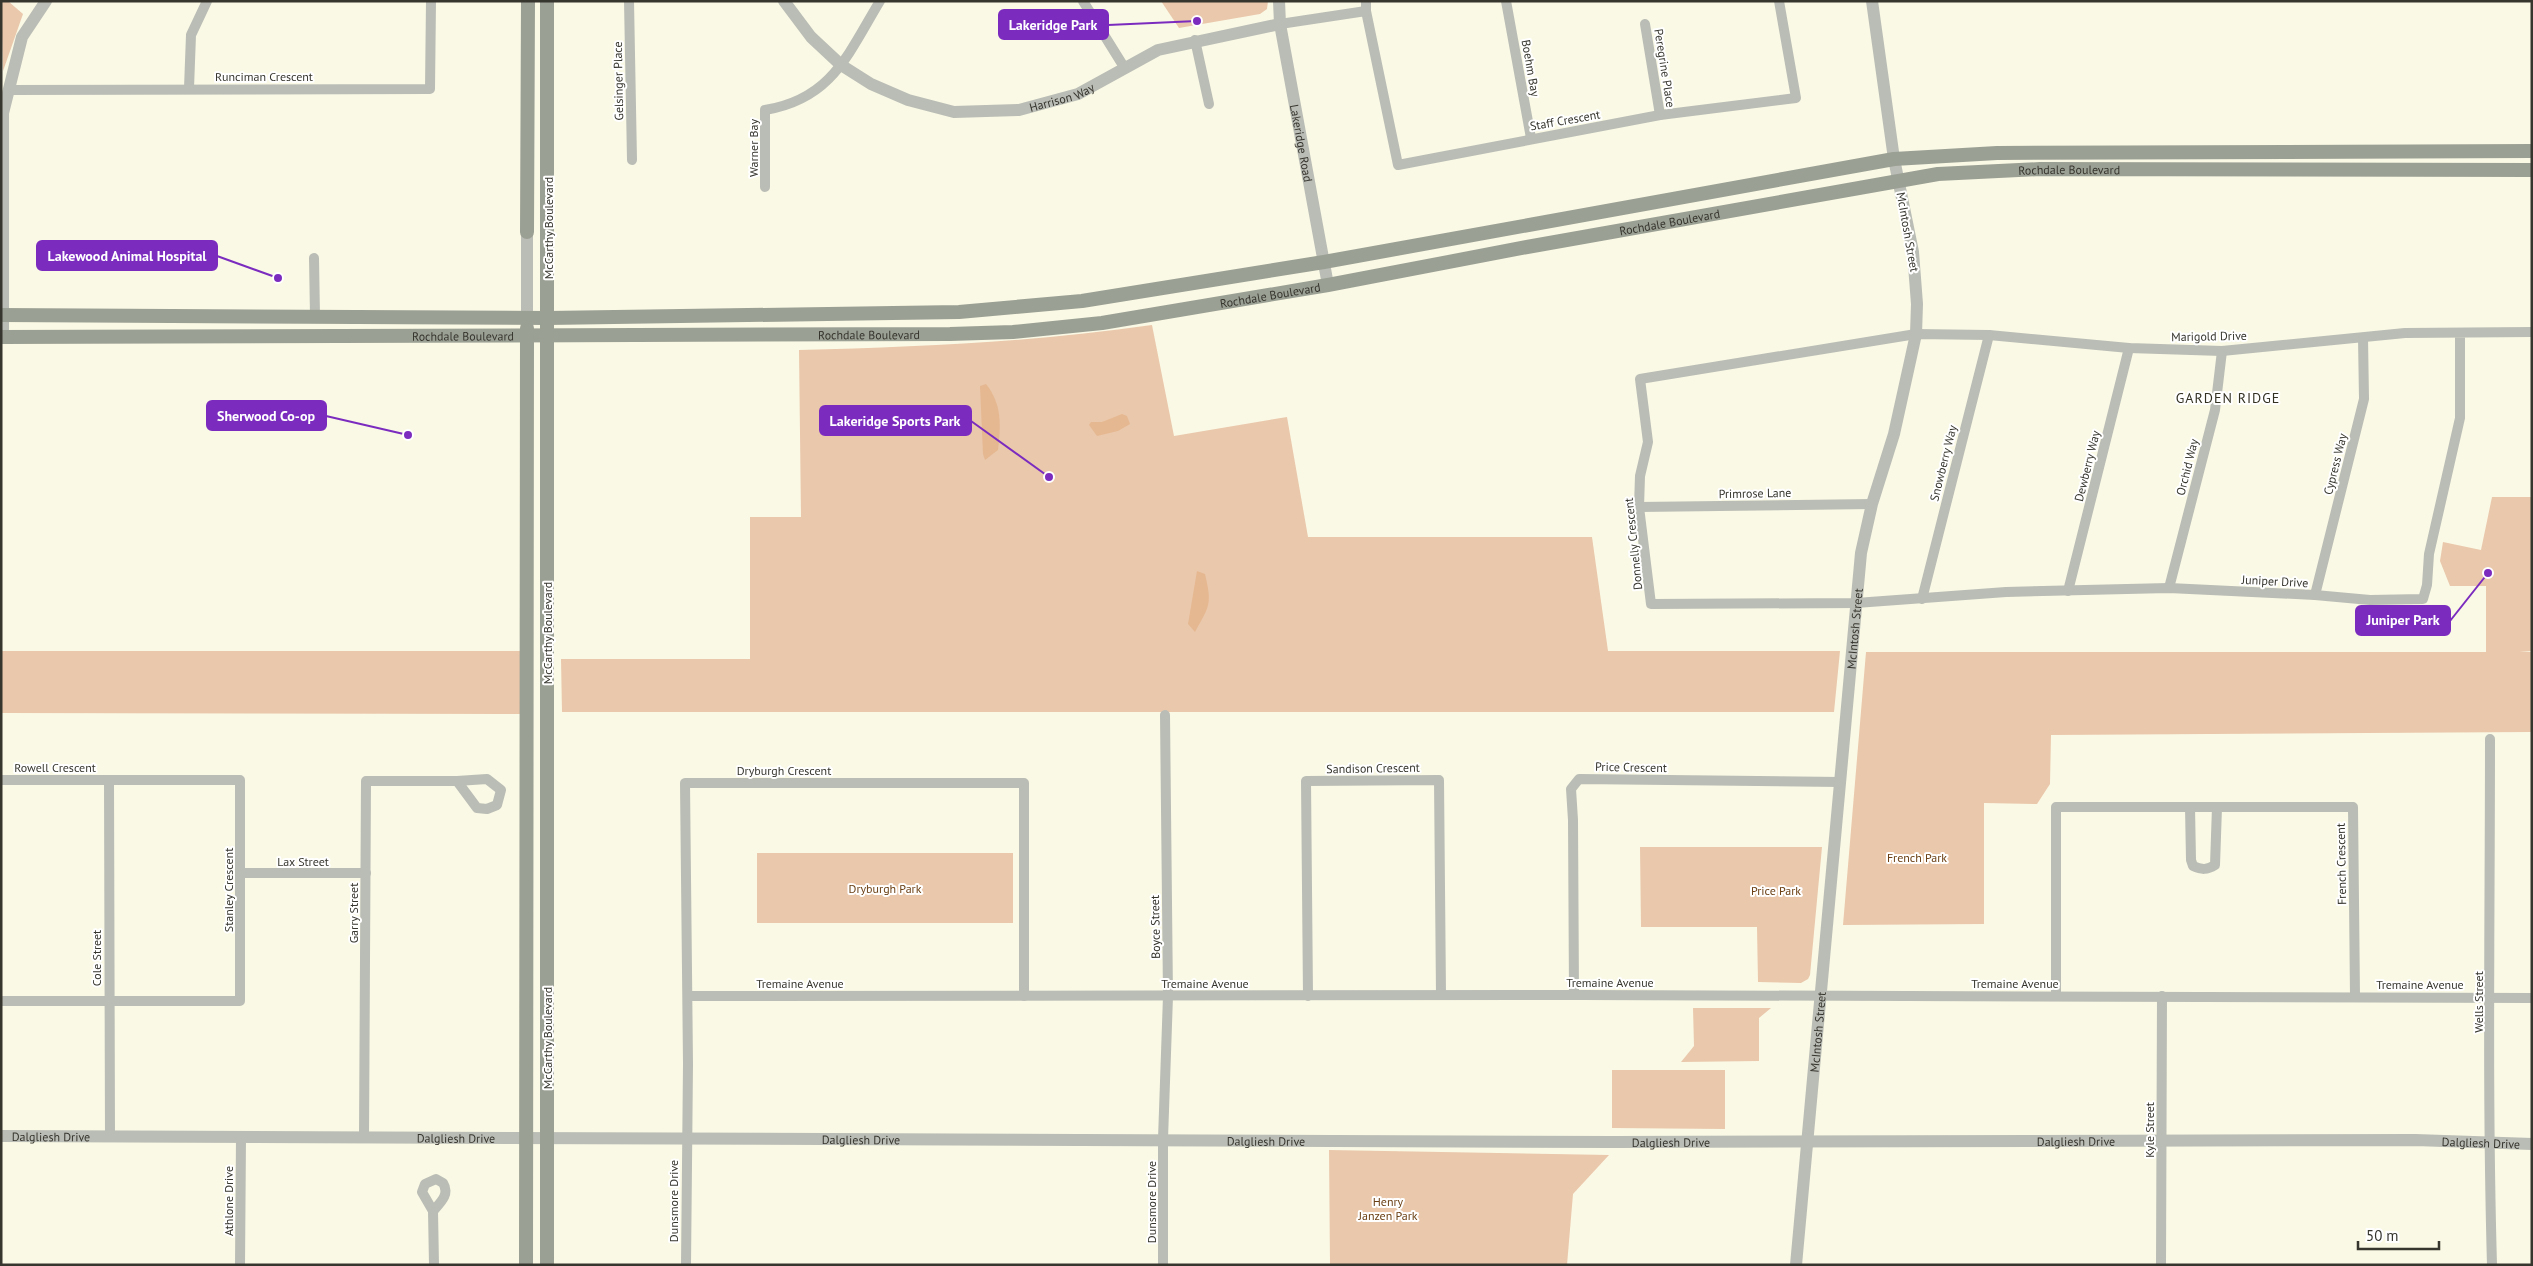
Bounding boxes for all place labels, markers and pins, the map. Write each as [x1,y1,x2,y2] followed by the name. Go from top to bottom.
[999,10,1108,39] callout: Lakeridge Park
[37,241,217,270] callout: Lakewood Animal Hospital
[207,401,326,430] callout: Sherwood Co-op
[820,406,971,435] callout: Lakeridge Sports Park
[2356,606,2450,635] callout: Juniper Park

